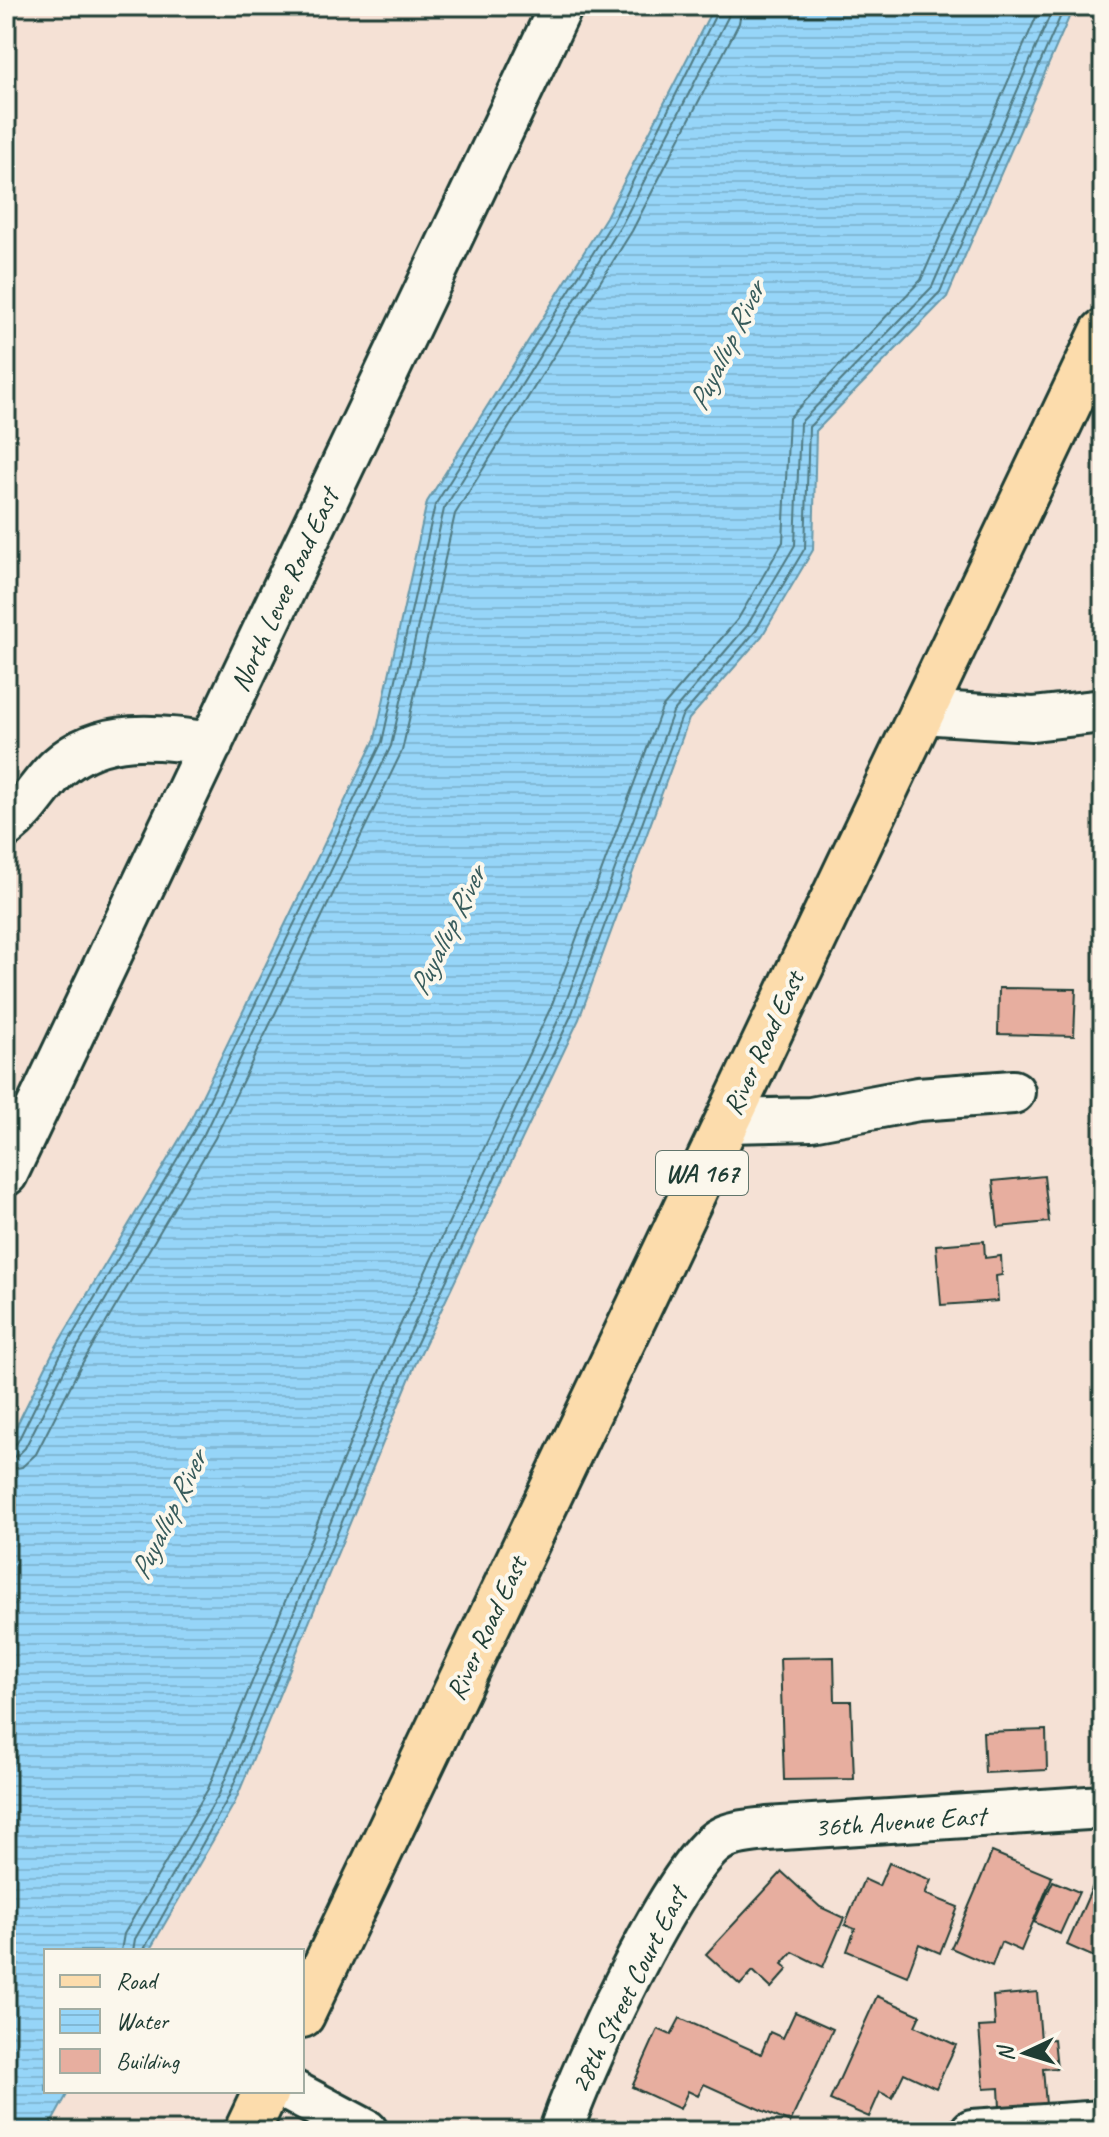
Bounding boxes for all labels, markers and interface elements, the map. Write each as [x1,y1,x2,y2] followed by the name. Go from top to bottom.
[679,271,776,417] water label: Puyallup River
[222,480,348,697] street label: North Levee Road East
[400,856,497,1002] water label: Puyallup River
[714,963,813,1120] street label: River Road East
[656,1151,748,1195] road number: WA 167
[121,1440,218,1586] water label: Puyallup River
[437,1548,536,1705] street label: River Road East
[813,1797,990,1844] street label: 36th Avenue East
[561,1878,696,2098] street label: 28th Street Court East
[44,1949,304,2093] legend
[116,1966,160,1996] text: Road
[116,2006,171,2036] text: Water
[985,2013,1065,2093] north arrow
[991,2043,1020,2062] text: N
[116,2046,181,2076] text: Building

